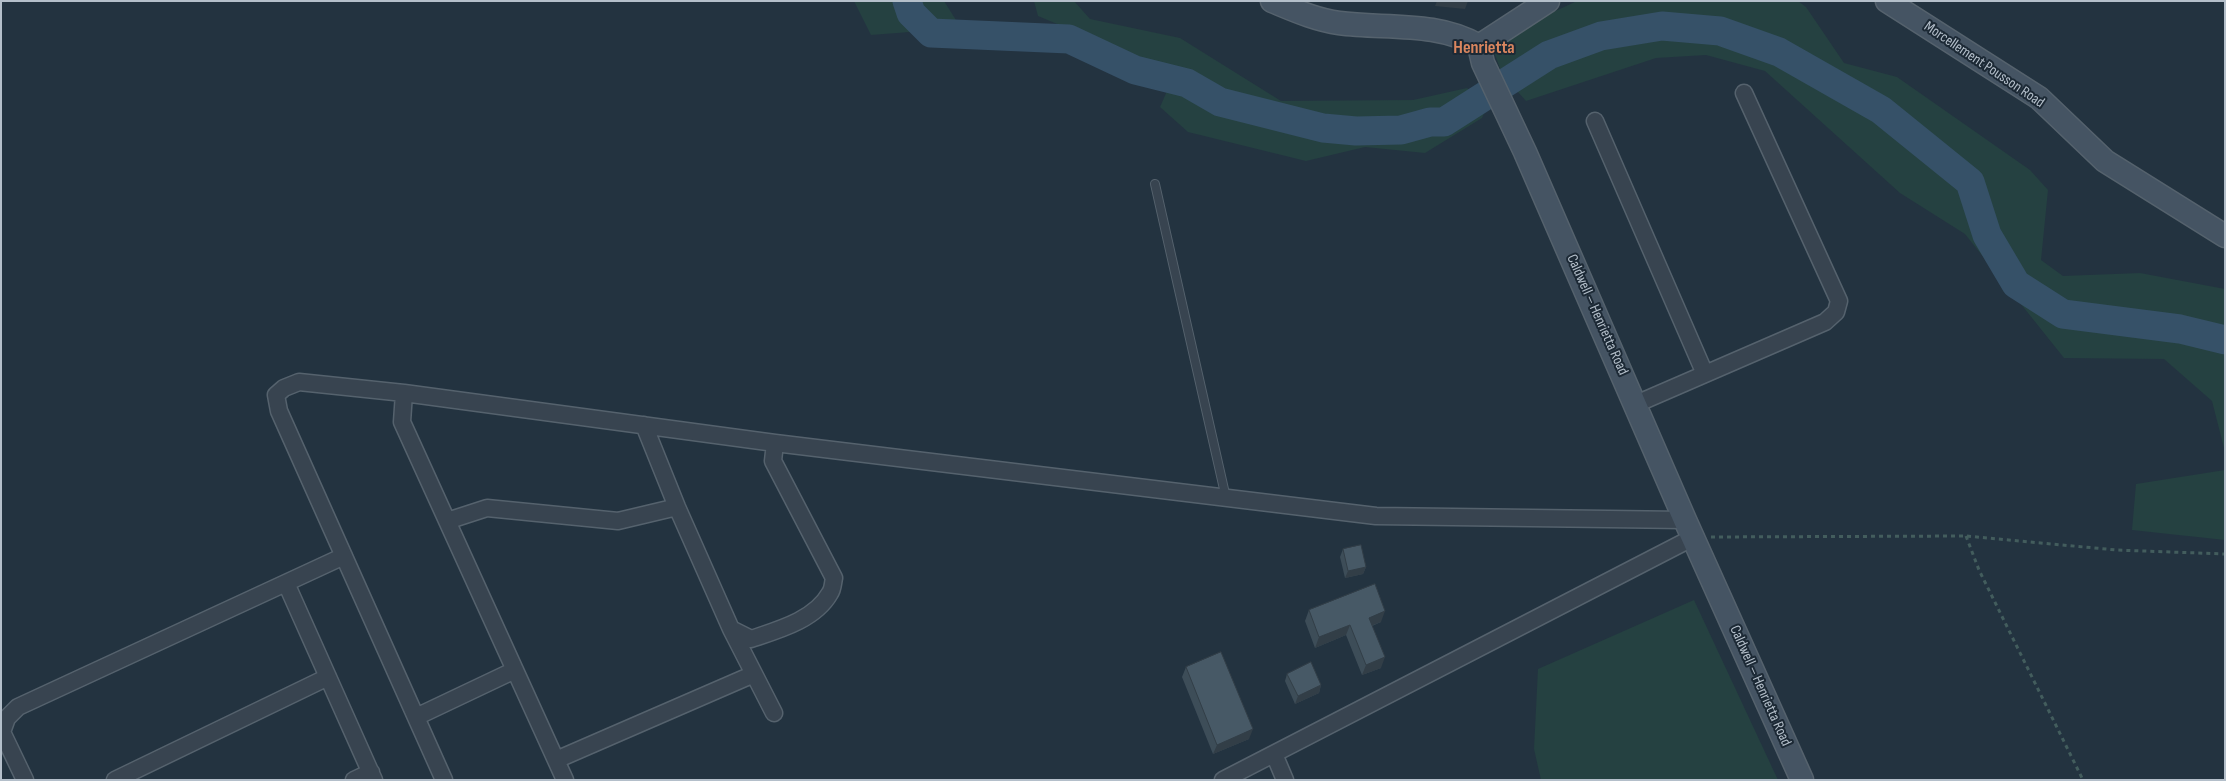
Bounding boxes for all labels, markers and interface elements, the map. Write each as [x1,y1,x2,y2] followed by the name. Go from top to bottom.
[1920,18,2048,112] street label: Morcellement Pousson Road
[1453,37,1515,59] district label: Henrietta
[1562,252,1632,378] street label: Caldwell – Henrietta Road
[1725,623,1795,749] street label: Caldwell – Henrietta Road

